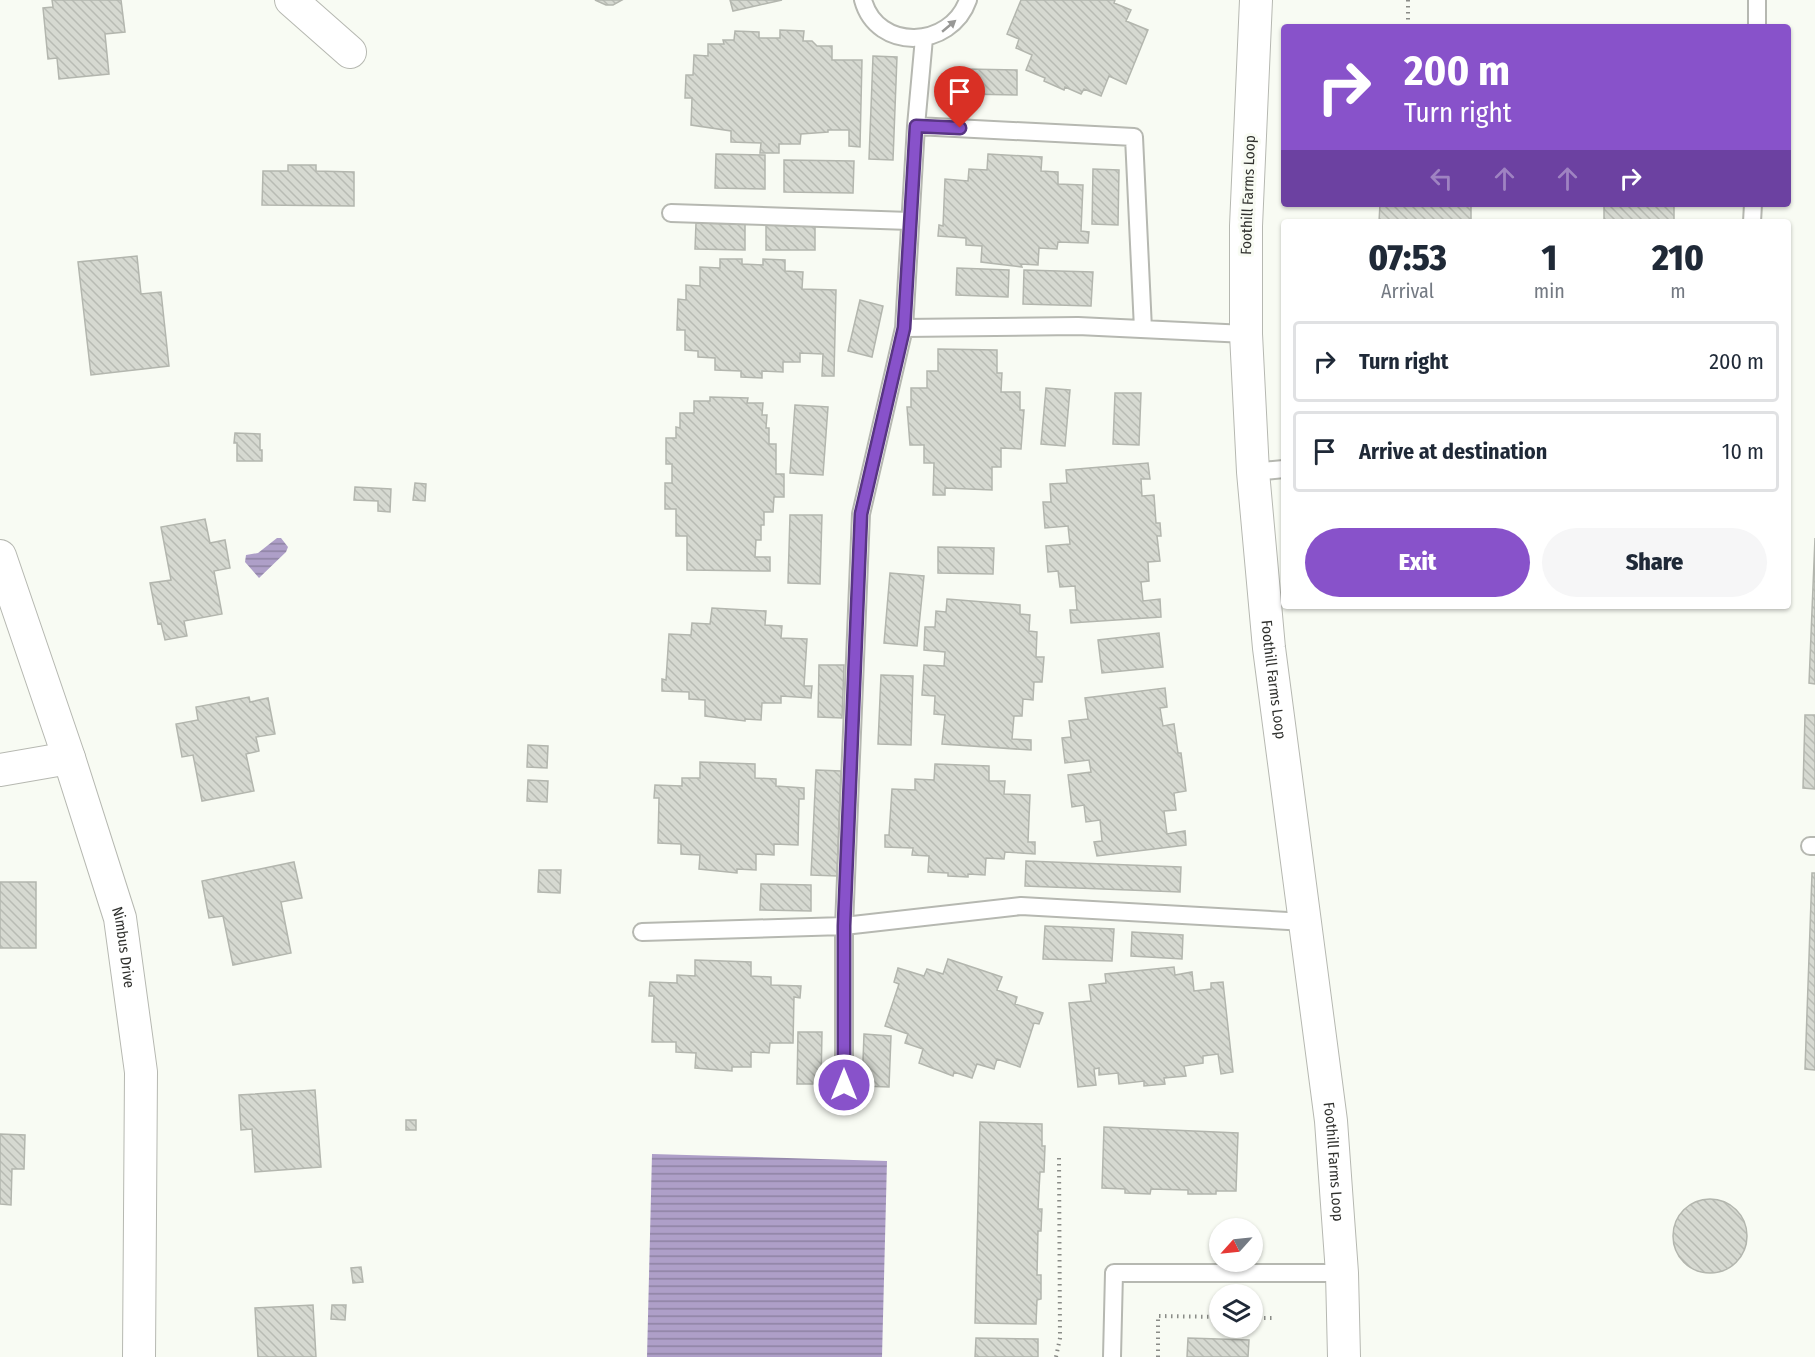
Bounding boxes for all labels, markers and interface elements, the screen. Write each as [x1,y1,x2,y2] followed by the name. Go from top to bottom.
[941,19,957,32] one-way arrow
[1404,46,1510,96] text: 200 m
[1305,48,1383,126] icon: right
[934,66,985,128] pin
[943,75,976,108] icon: arrive
[1404,97,1512,129] text: Turn right
[1237,135,1259,255] street label: Foothill Farms Loop
[1425,162,1458,195] icon: left
[1488,162,1521,195] icon: ahead
[1551,162,1584,195] icon: ahead
[1614,162,1647,195] icon: right
[1368,236,1447,280] text: 07:53
[1542,236,1557,280] text: 1
[1652,236,1704,280] text: 210
[1381,279,1434,303] text: Arrival
[1534,279,1565,303] text: min
[1670,279,1686,303] text: m
[1308,345,1341,378] icon: right
[1359,348,1448,375] text: Turn right
[1709,348,1764,375] text: 200 m
[1308,435,1341,468] icon: arrive
[1359,438,1547,465] text: Arrive at destination
[1722,438,1764,465] text: 10 m
[1305,528,1530,597] button: Exit
[1542,528,1767,597] button: Share
[1258,619,1290,740] street label: Foothill Farms Loop
[108,904,138,989] street label: Nimbus Drive
[812,1053,876,1117] position arrow
[1320,1101,1347,1222] street label: Foothill Farms Loop
[1209,1218,1263,1272] north arrow
[1209,1218,1263,1338] map controls
[1209,1284,1263,1338] button: layers

